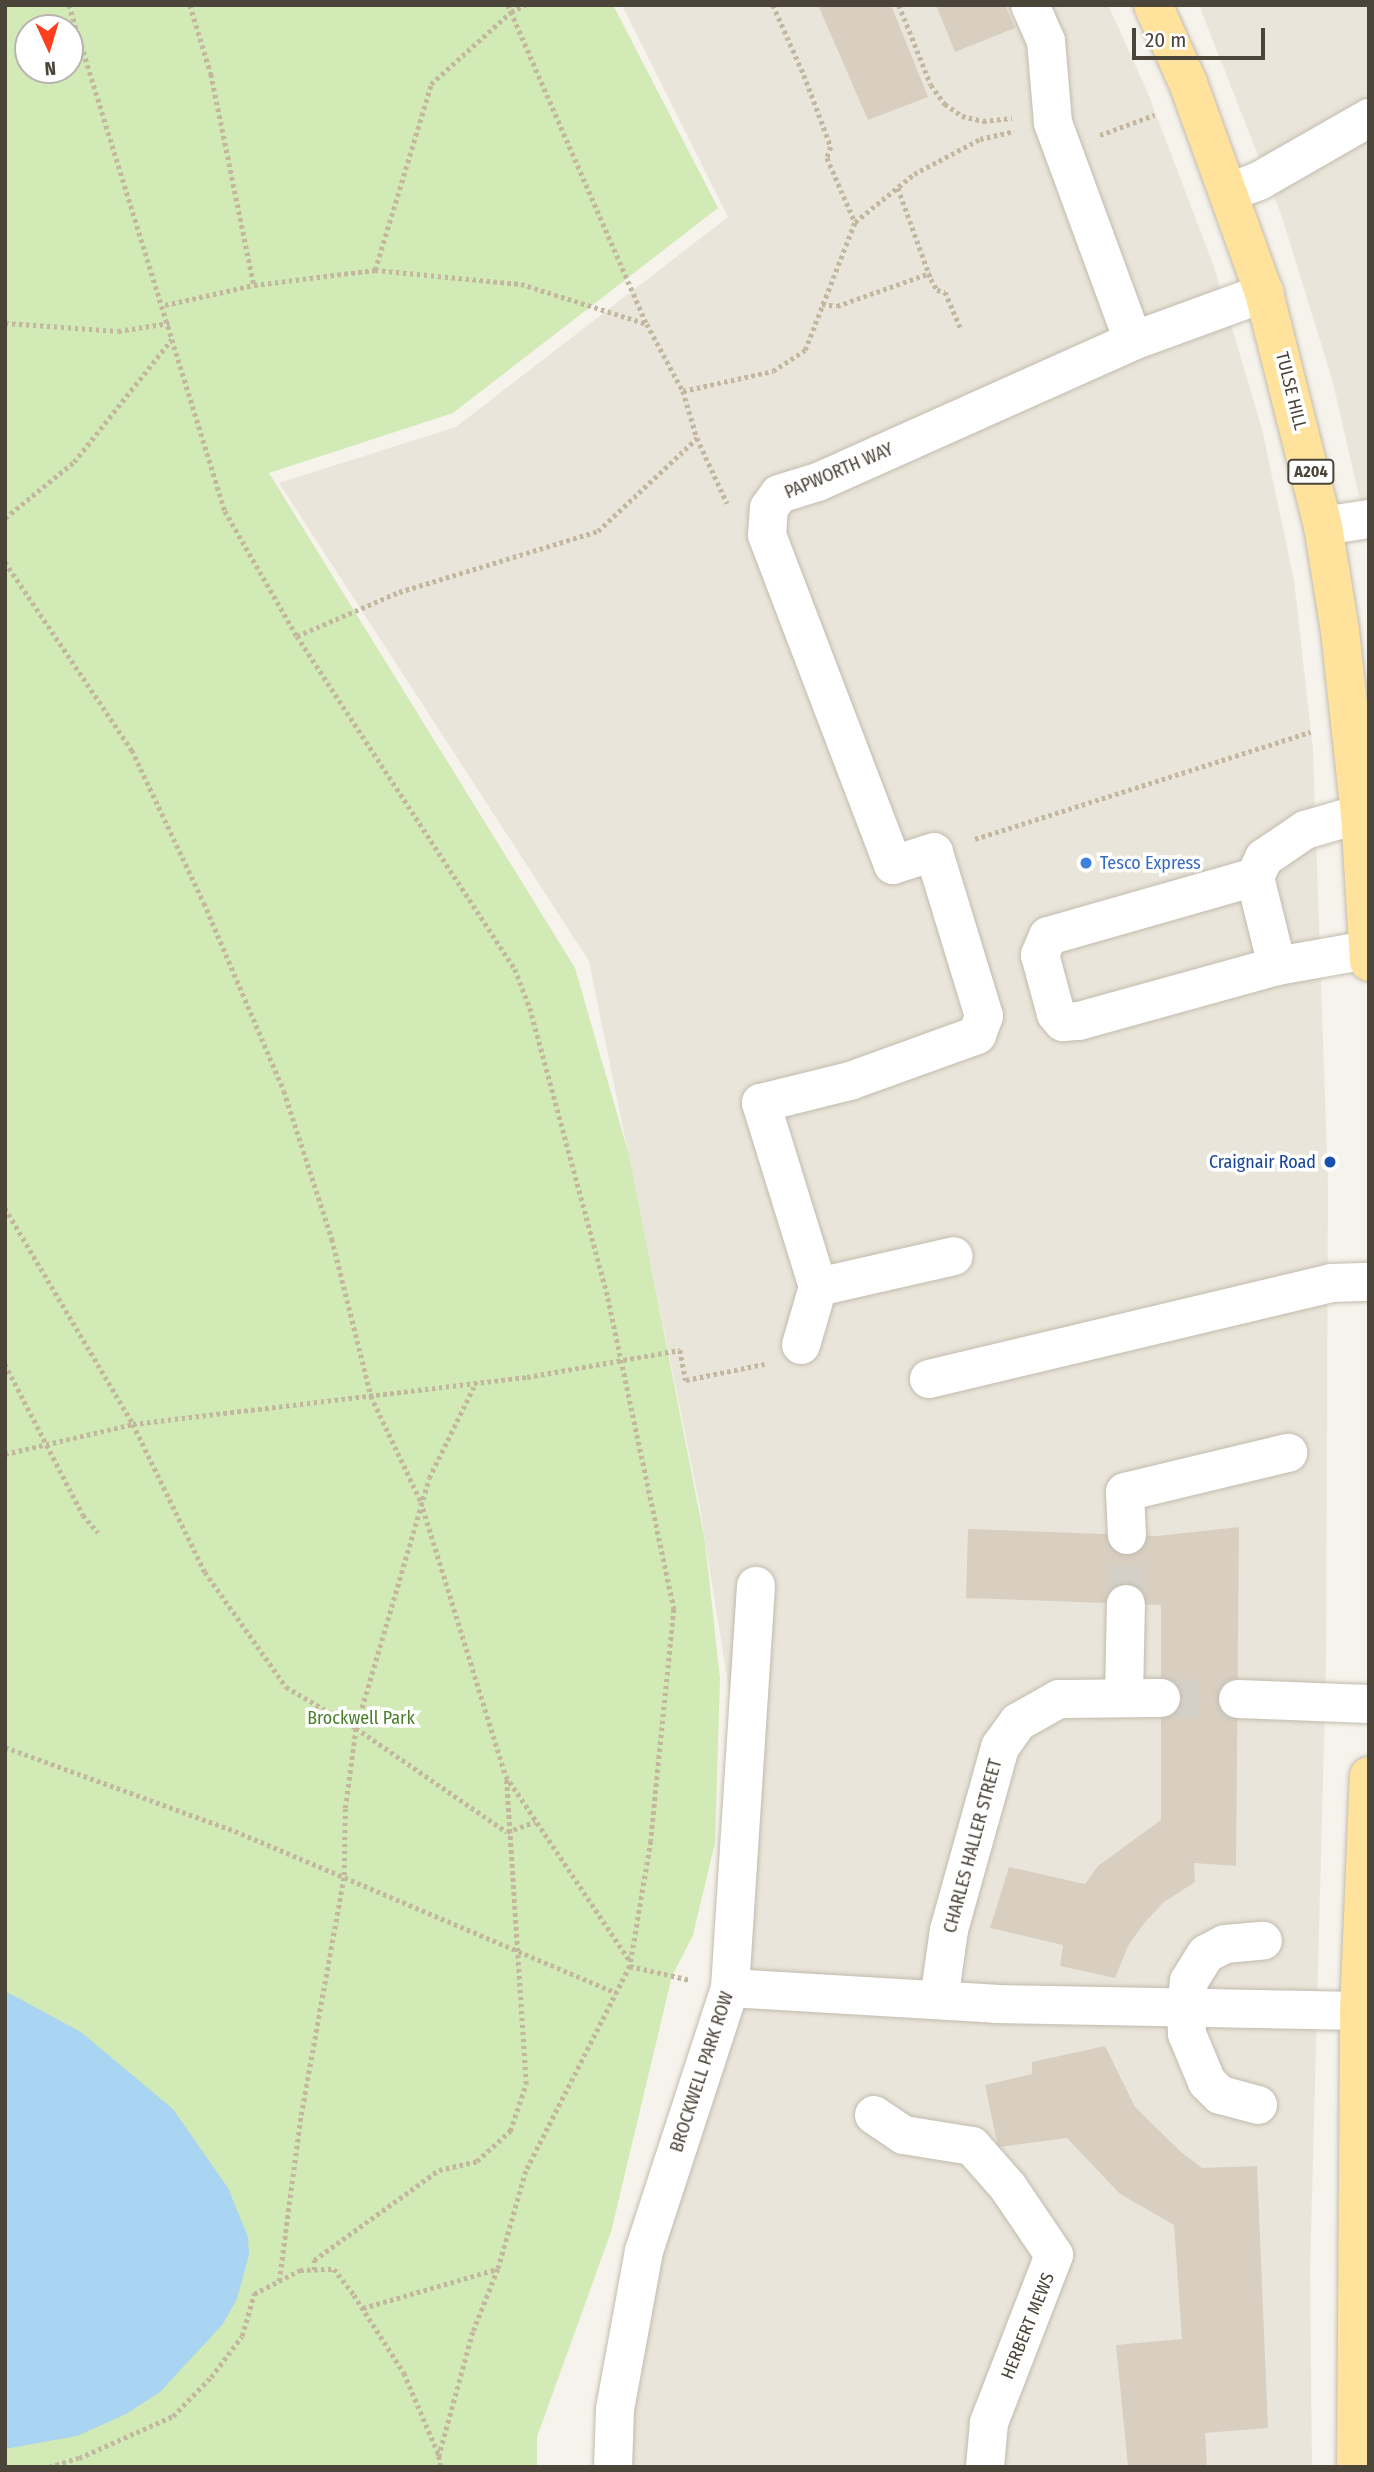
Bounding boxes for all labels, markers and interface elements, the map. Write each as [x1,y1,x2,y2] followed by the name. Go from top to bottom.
[14,14,84,84] north arrow
[1136,14,1269,58] scale bar
[1145,27,1186,53] text: 20 m
[44,57,57,80] text: N
[1271,350,1311,432] street label: TULSE HILL
[781,438,897,504] street label: PAPWORTH WAY
[1286,460,1336,485] road number: A204
[1100,852,1201,874] place label: Tesco Express
[1078,855,1094,871] marker: Tesco Express
[1209,1151,1316,1173] place label: Craignair Road
[1322,1154,1338,1170] marker: Craignair Road
[307,1707,415,1729] park label: Brockwell Park
[939,1757,1007,1935] street label: CHARLES HALLER STREET
[666,1989,738,2155] street label: BROCKWELL PARK ROW
[997,2270,1059,2382] street label: HERBERT MEWS

